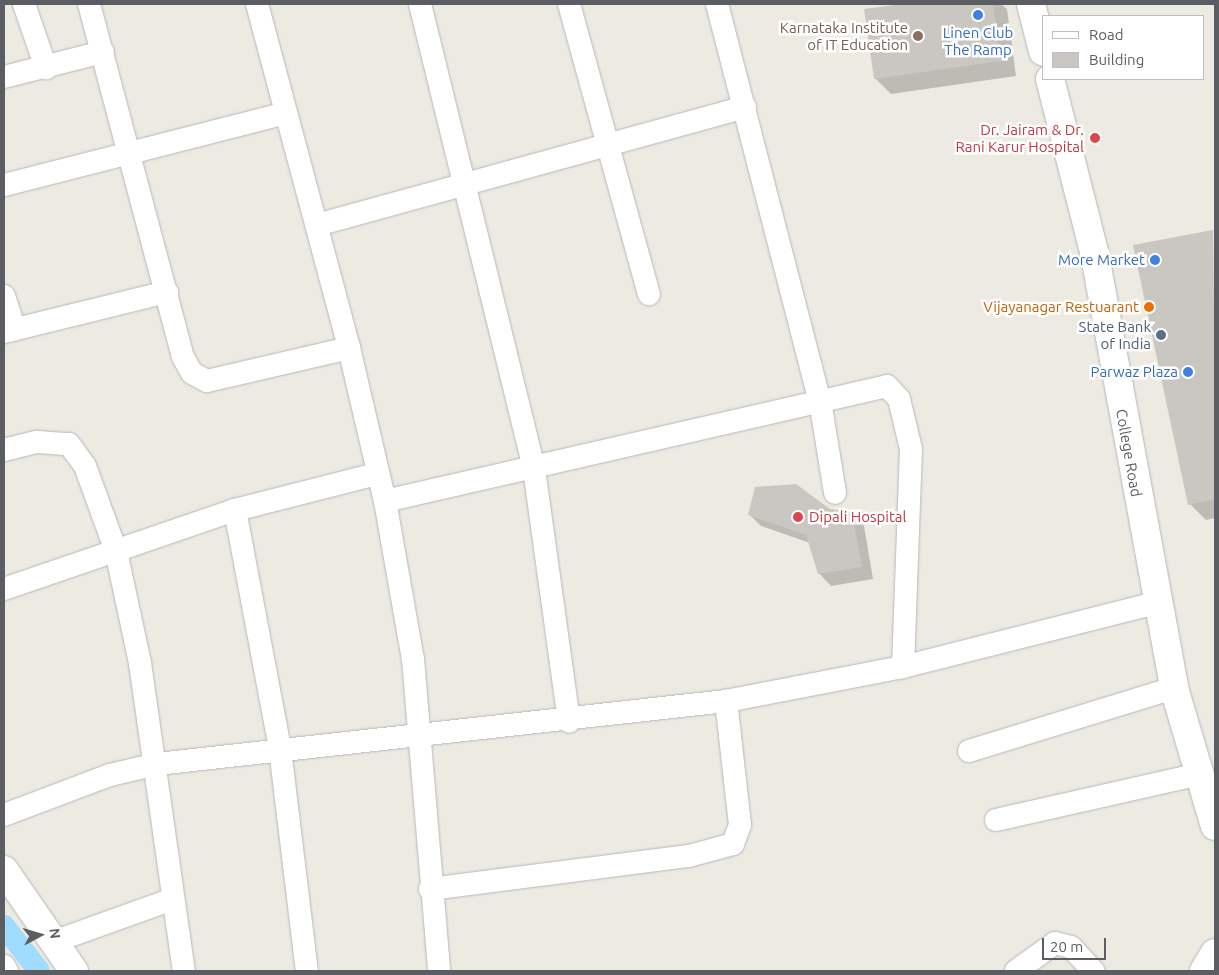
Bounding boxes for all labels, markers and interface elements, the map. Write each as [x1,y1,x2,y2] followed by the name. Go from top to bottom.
[972,9,984,21] marker: Linen Club The Ramp
[1042,15,1204,80] legend
[780,18,908,53] place label: Karnataka Institute of IT Education
[943,23,1013,58] place label: Linen Club The Ramp
[1089,26,1124,43] text: Road
[912,30,924,42] marker: Karnataka Institute of IT Education
[1089,51,1144,68] text: Building
[955,120,1084,155] place label: Dr. Jairam & Dr. Rani Karur Hospital
[1088,131,1102,145] marker: Dr. Jairam & Dr. Rani Karur Hospital
[1058,251,1145,269] place label: More Market
[1149,254,1161,266] marker: More Market
[983,298,1139,316] place label: Vijayanagar Restuarant
[1143,301,1155,313] marker: Vijayanagar Restuarant
[1079,317,1151,352] place label: State Bank of India
[1155,329,1167,341] marker: State Bank of India
[1091,363,1178,381] place label: Parwaz Plaza
[1182,366,1194,378] marker: Parwaz Plaza
[1112,408,1146,498] street label: College Road
[809,508,906,526] place label: Dipali Hospital
[791,510,805,524] marker: Dipali Hospital
[15,910,65,960] north arrow
[46,927,63,939] text: N
[1044,928,1108,960] scale bar
[1050,938,1083,955] text: 20 m

